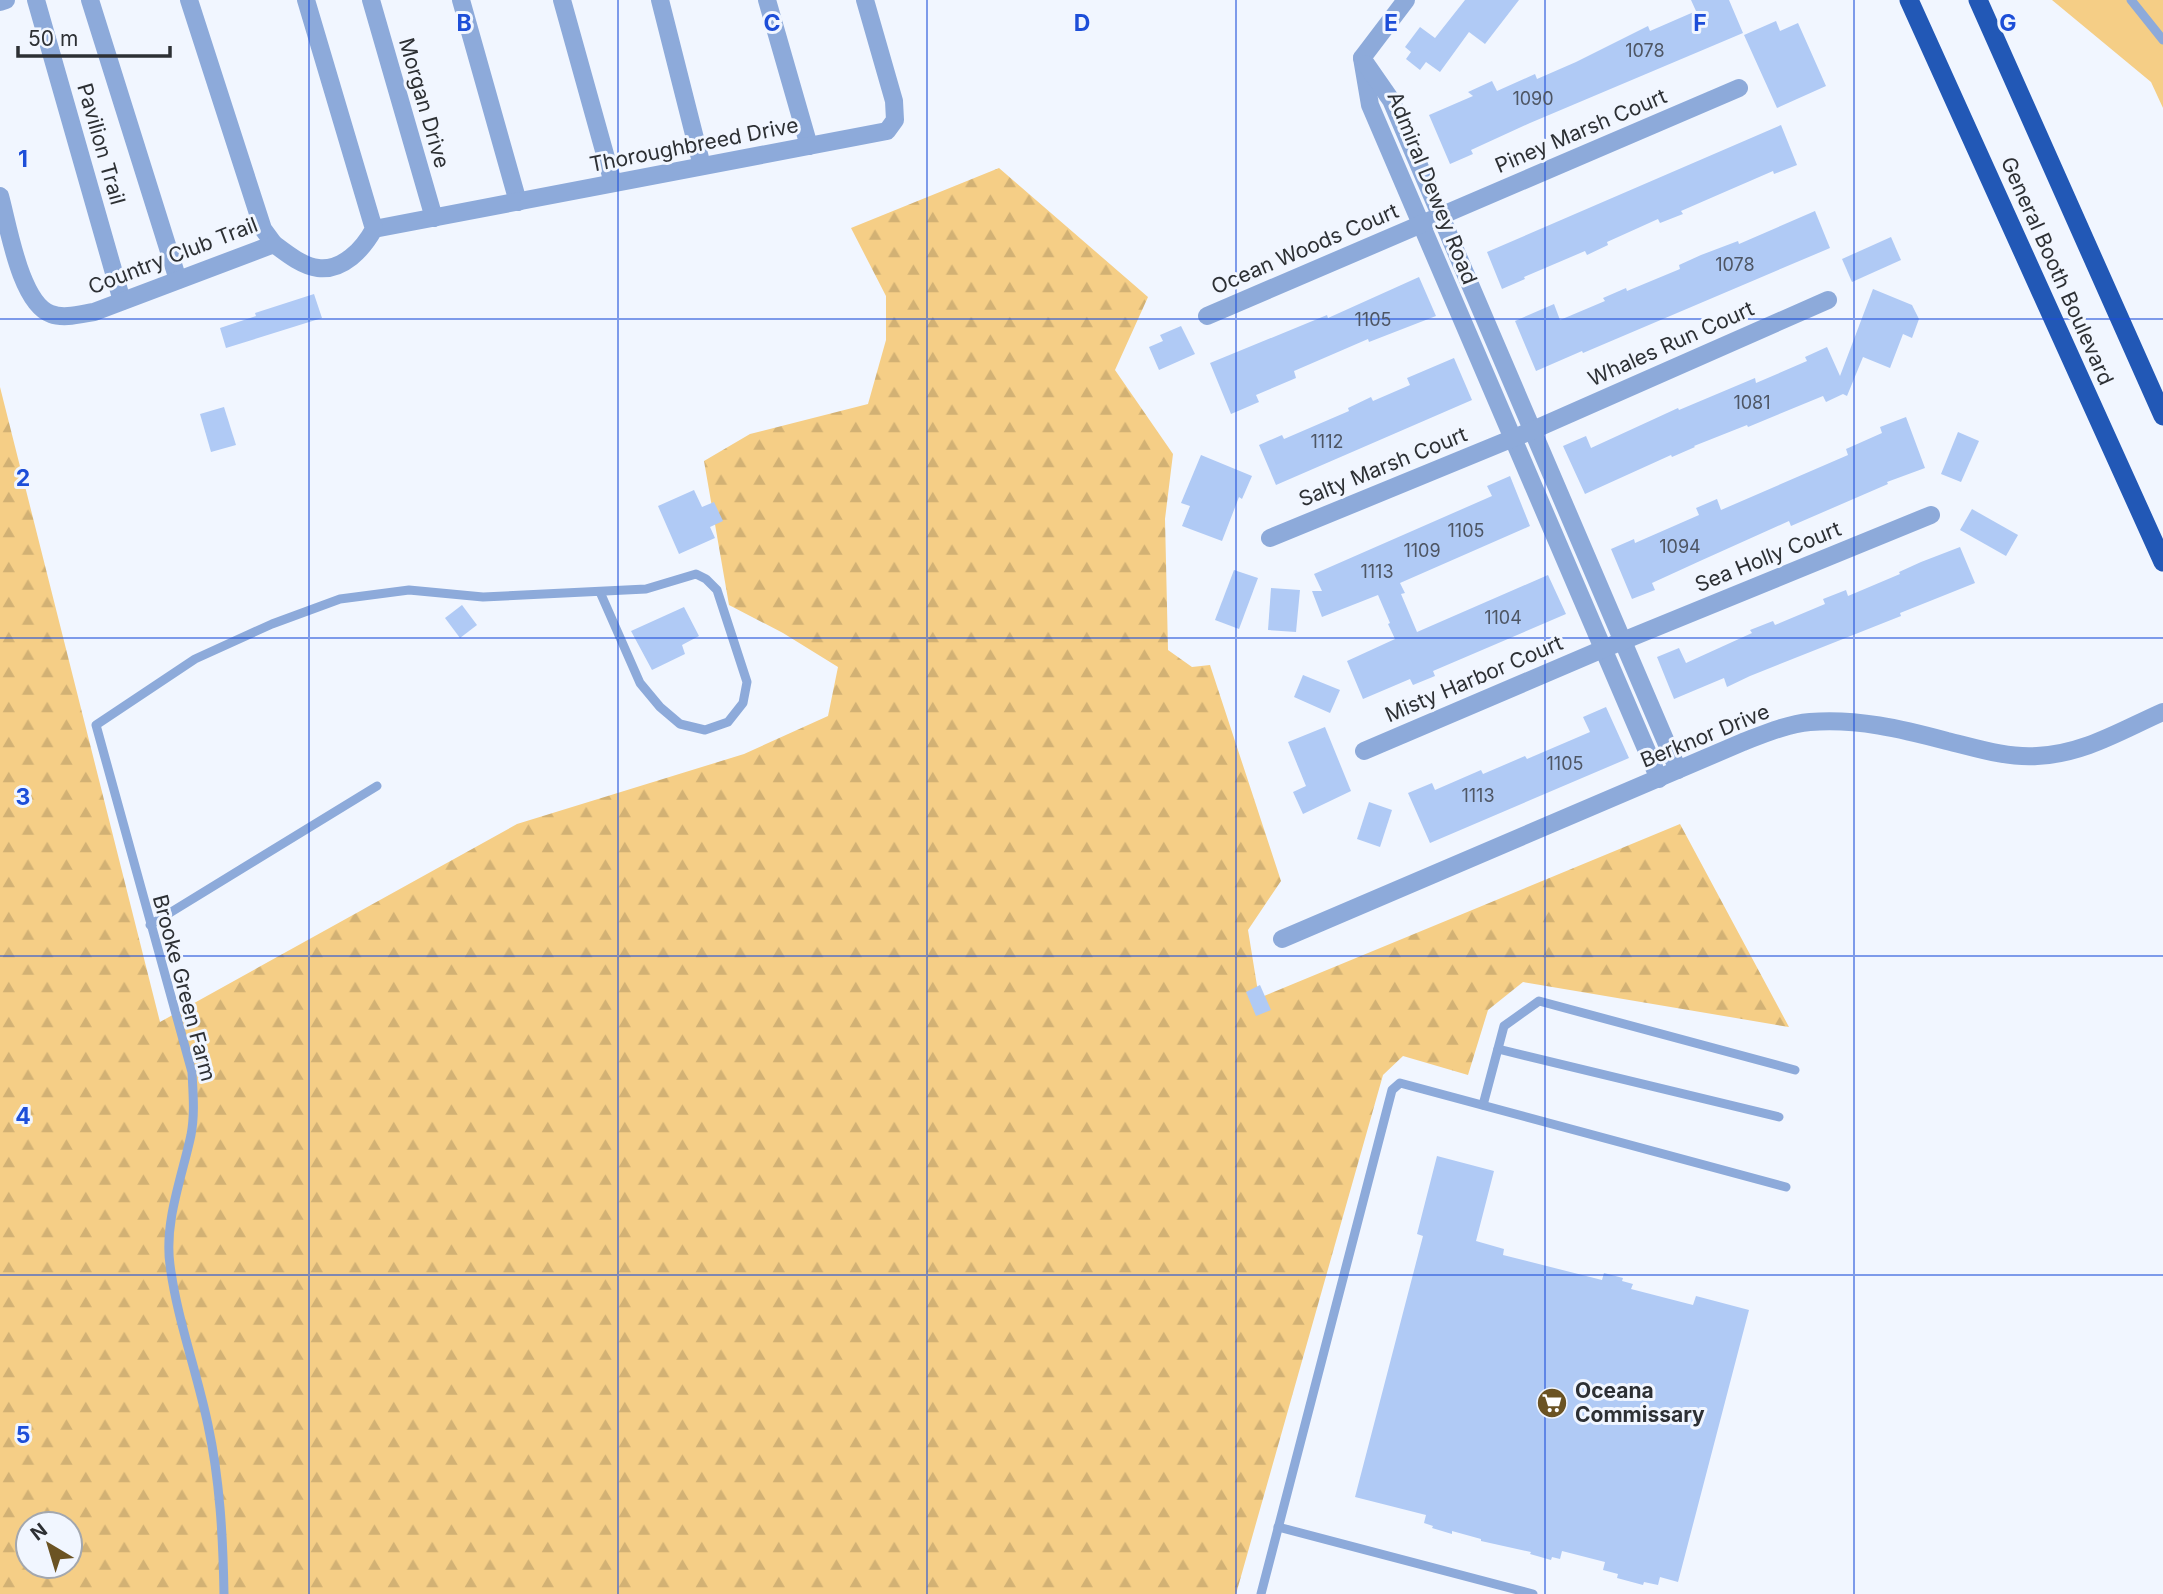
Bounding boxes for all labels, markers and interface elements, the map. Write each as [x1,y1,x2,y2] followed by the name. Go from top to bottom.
[456,9,472,37] text: B
[763,9,781,37] text: C
[1074,9,1090,37] text: D
[1384,9,1398,37] text: E
[1693,9,1707,37] text: F
[1999,9,2017,37] text: G
[18,14,170,58] scale bar
[28,26,78,51] text: 50 m
[394,35,455,171] street label: Morgan Drive
[1625,40,1665,61] house number: 1078
[72,80,131,207] street label: Pavilion Trail
[1491,83,1670,178] street label: Piney Marsh Court
[1382,88,1483,288] street label: Admiral Dewey Road
[1512,88,1554,109] house number: 1090
[587,112,800,177] street label: Thoroughbreed Drive
[18,145,28,173] text: 1
[1996,153,2119,389] street label: General Booth Boulevard
[1208,198,1402,299] street label: Ocean Woods Court
[85,212,261,299] street label: Country Club Trail
[1715,254,1755,275] house number: 1078
[1584,296,1758,391] street label: Whales Run Court
[1355,309,1391,330] house number: 1105
[1733,392,1771,413] house number: 1081
[1295,421,1471,512] street label: Salty Marsh Court
[1311,431,1343,452] house number: 1112
[16,464,30,492] text: 2
[1691,516,1845,597] street label: Sea Holly Court
[1448,520,1484,541] house number: 1105
[1659,536,1701,557] house number: 1094
[1403,540,1441,561] house number: 1109
[1360,561,1394,582] house number: 1113
[1484,607,1522,628] house number: 1104
[1381,630,1566,727] street label: Misty Harbor Court
[1637,698,1773,773] street label: Berknor Drive
[1547,753,1583,774] house number: 1105
[16,783,30,811] text: 3
[1461,785,1495,806] house number: 1113
[148,892,221,1084] street label: Brooke Green Farm
[15,1102,31,1130] text: 4
[1575,1378,1705,1427] place label: Oceana Commissary
[1535,1386,1569,1420] supermarket icon: Oceana Commissary
[16,1421,30,1449] text: 5
[14,1510,84,1580] north arrow
[26,1518,52,1546] text: N

